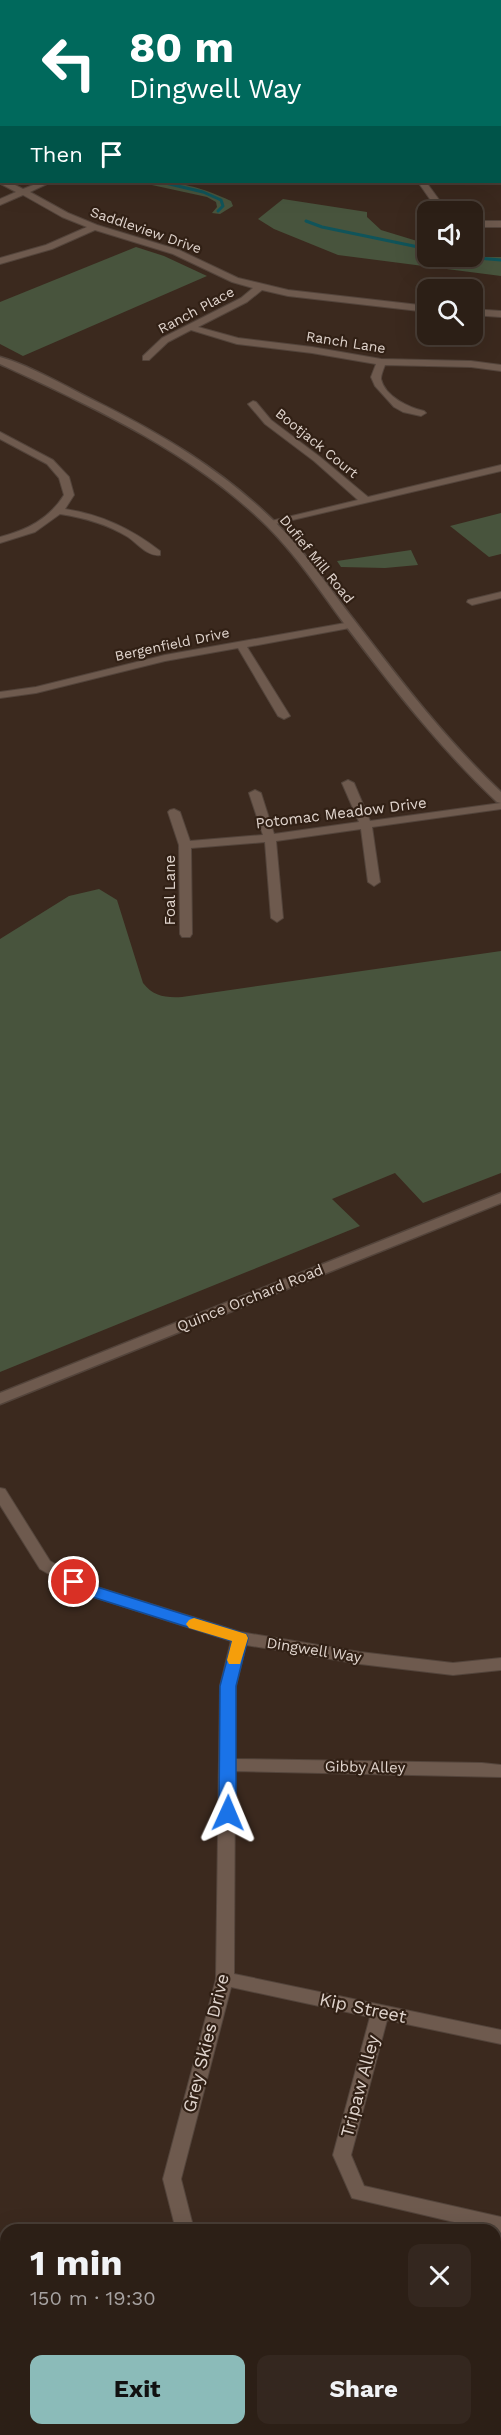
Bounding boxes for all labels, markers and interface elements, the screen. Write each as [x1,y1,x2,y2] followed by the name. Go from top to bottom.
[129,23,234,72] text: 80 m
[30,24,108,102] icon: left
[129,73,301,105] text: Dingwell Way
[95,138,128,171] icon: arrive
[30,142,83,167] text: Then
[417,201,483,345] map controls
[417,201,483,267] button: sound
[88,203,204,257] street label: Saddleview Drive
[417,279,483,345] button: search
[155,283,237,337] street label: Ranch Place
[305,328,387,356] street label: Ranch Lane
[273,405,362,481] street label: Bootjack Court
[277,512,357,606] street label: Dufief Mill Road
[113,624,231,664] street label: Bergenfield Drive
[254,794,428,832] street label: Potomac Meadow Drive
[161,855,179,925] street label: Foal Lane
[174,1260,326,1336] street label: Quince Orchard Road
[48,1556,99,1607] pin
[57,1565,90,1598] icon: arrive
[265,1634,363,1666] street label: Dingwell Way
[325,1757,406,1777] street label: Gibby Alley
[196,1781,260,1845] position arrow
[178,1971,233,2114] street label: Grey Skies Drive
[318,1988,409,2027] street label: Kip Street
[336,2032,383,2139] street label: Tripaw Alley
[30,2242,122,2284] text: 1 min
[408,2244,471,2307] button: close
[30,2286,156,2310] text: 150 m · 19:30
[30,2355,245,2424] button: Exit
[257,2355,471,2424] button: Share

